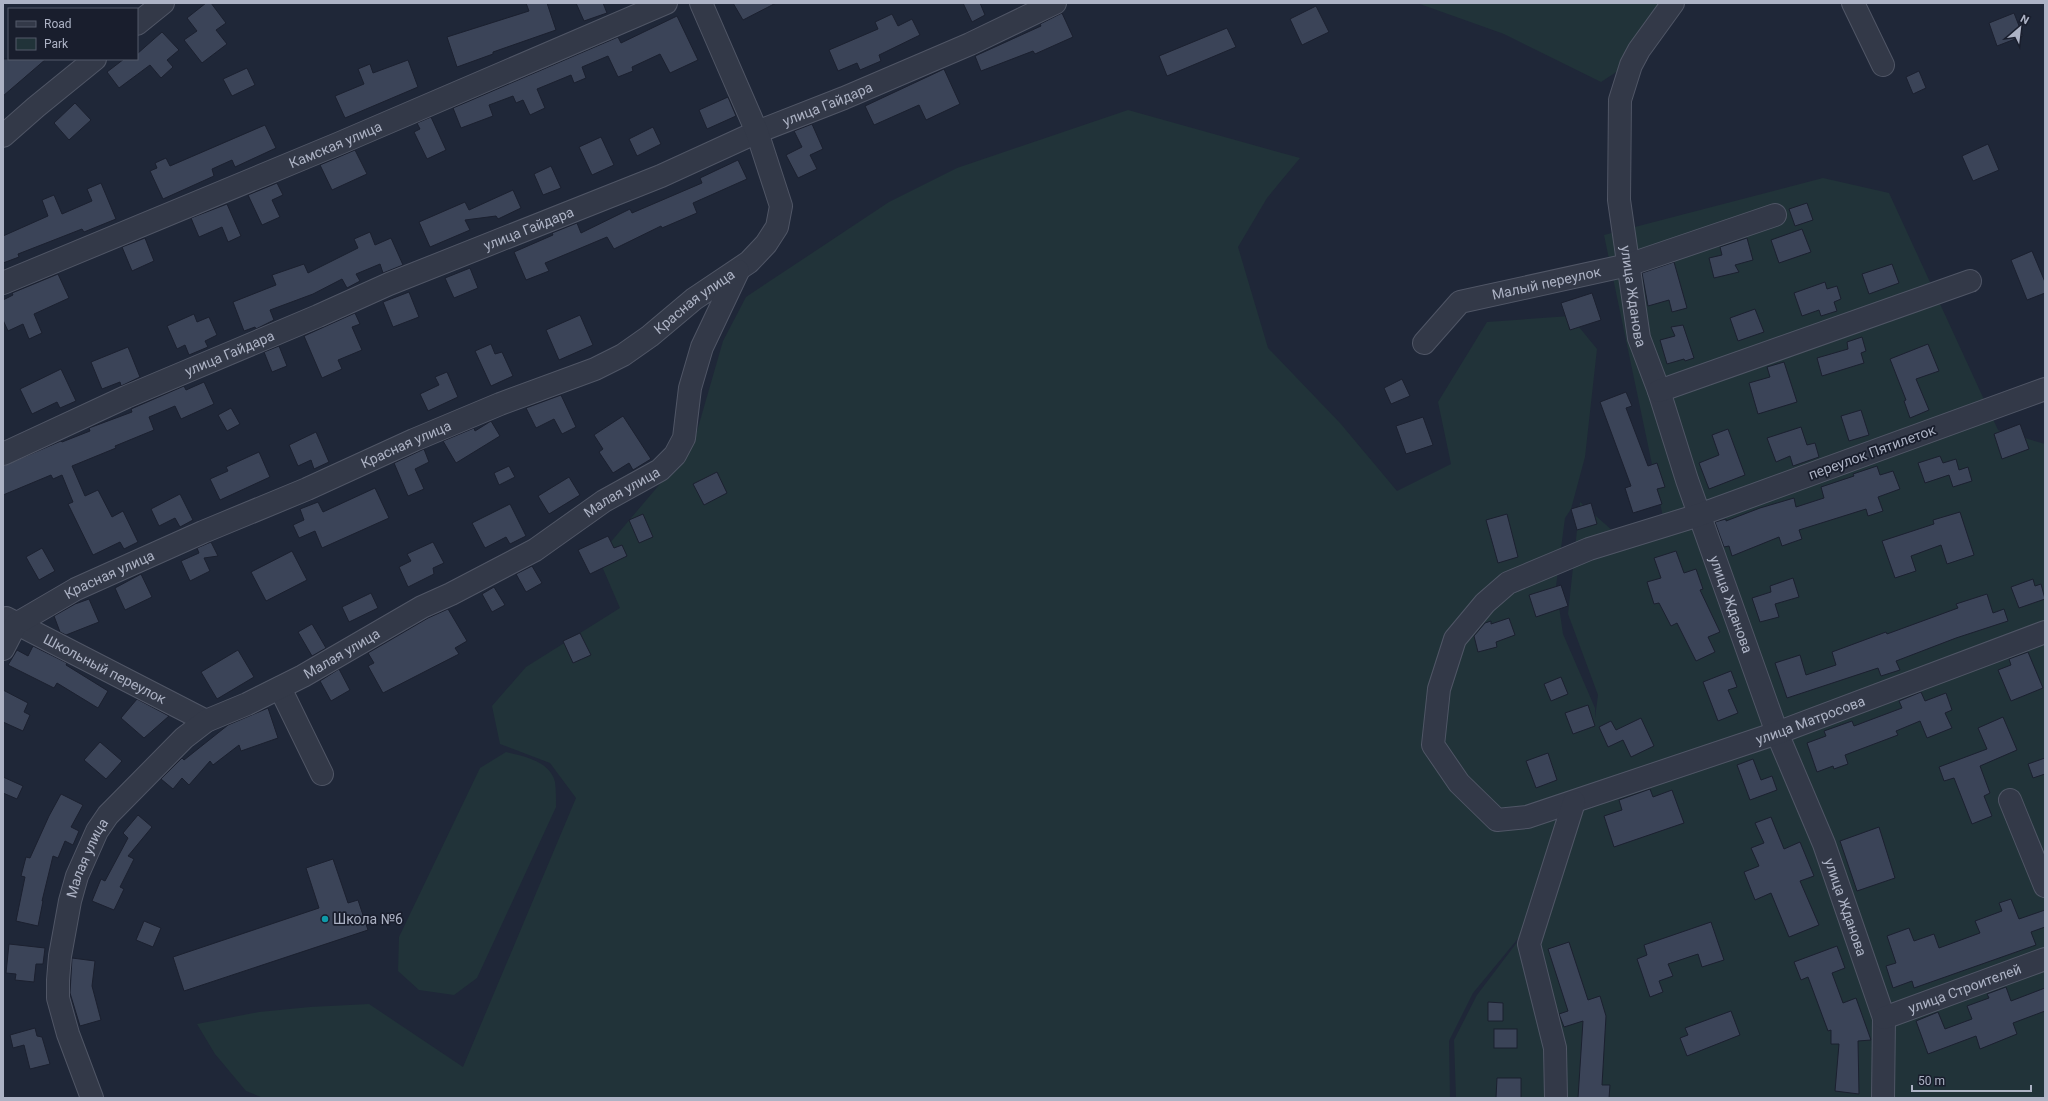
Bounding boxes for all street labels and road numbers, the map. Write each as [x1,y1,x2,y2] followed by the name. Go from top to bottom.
[780,79,875,129] street label: улица Гайдара
[287,118,384,171] street label: Камская улица
[481,204,576,254] street label: улица Гайдара
[1618,244,1650,349] street label: улица Жданова
[1490,263,1603,303] street label: Малый переулок
[651,266,738,337] street label: Красная улица
[182,327,277,379] street label: улица Гайдара
[358,417,453,471] street label: Красная улица
[1806,421,1938,482] street label: переулок Пятилеток
[581,464,663,521] street label: Малая улица
[61,547,157,602] street label: Красная улица
[1707,553,1756,655] street label: улица Жданова
[301,625,383,682] street label: Малая улица
[41,631,169,707] street label: Школьный переулок
[1754,693,1867,748] street label: улица Матросова
[63,815,111,900] street label: Малая улица
[1822,856,1870,958] street label: улица Жданова
[1906,960,2023,1016] street label: улица Строителей

